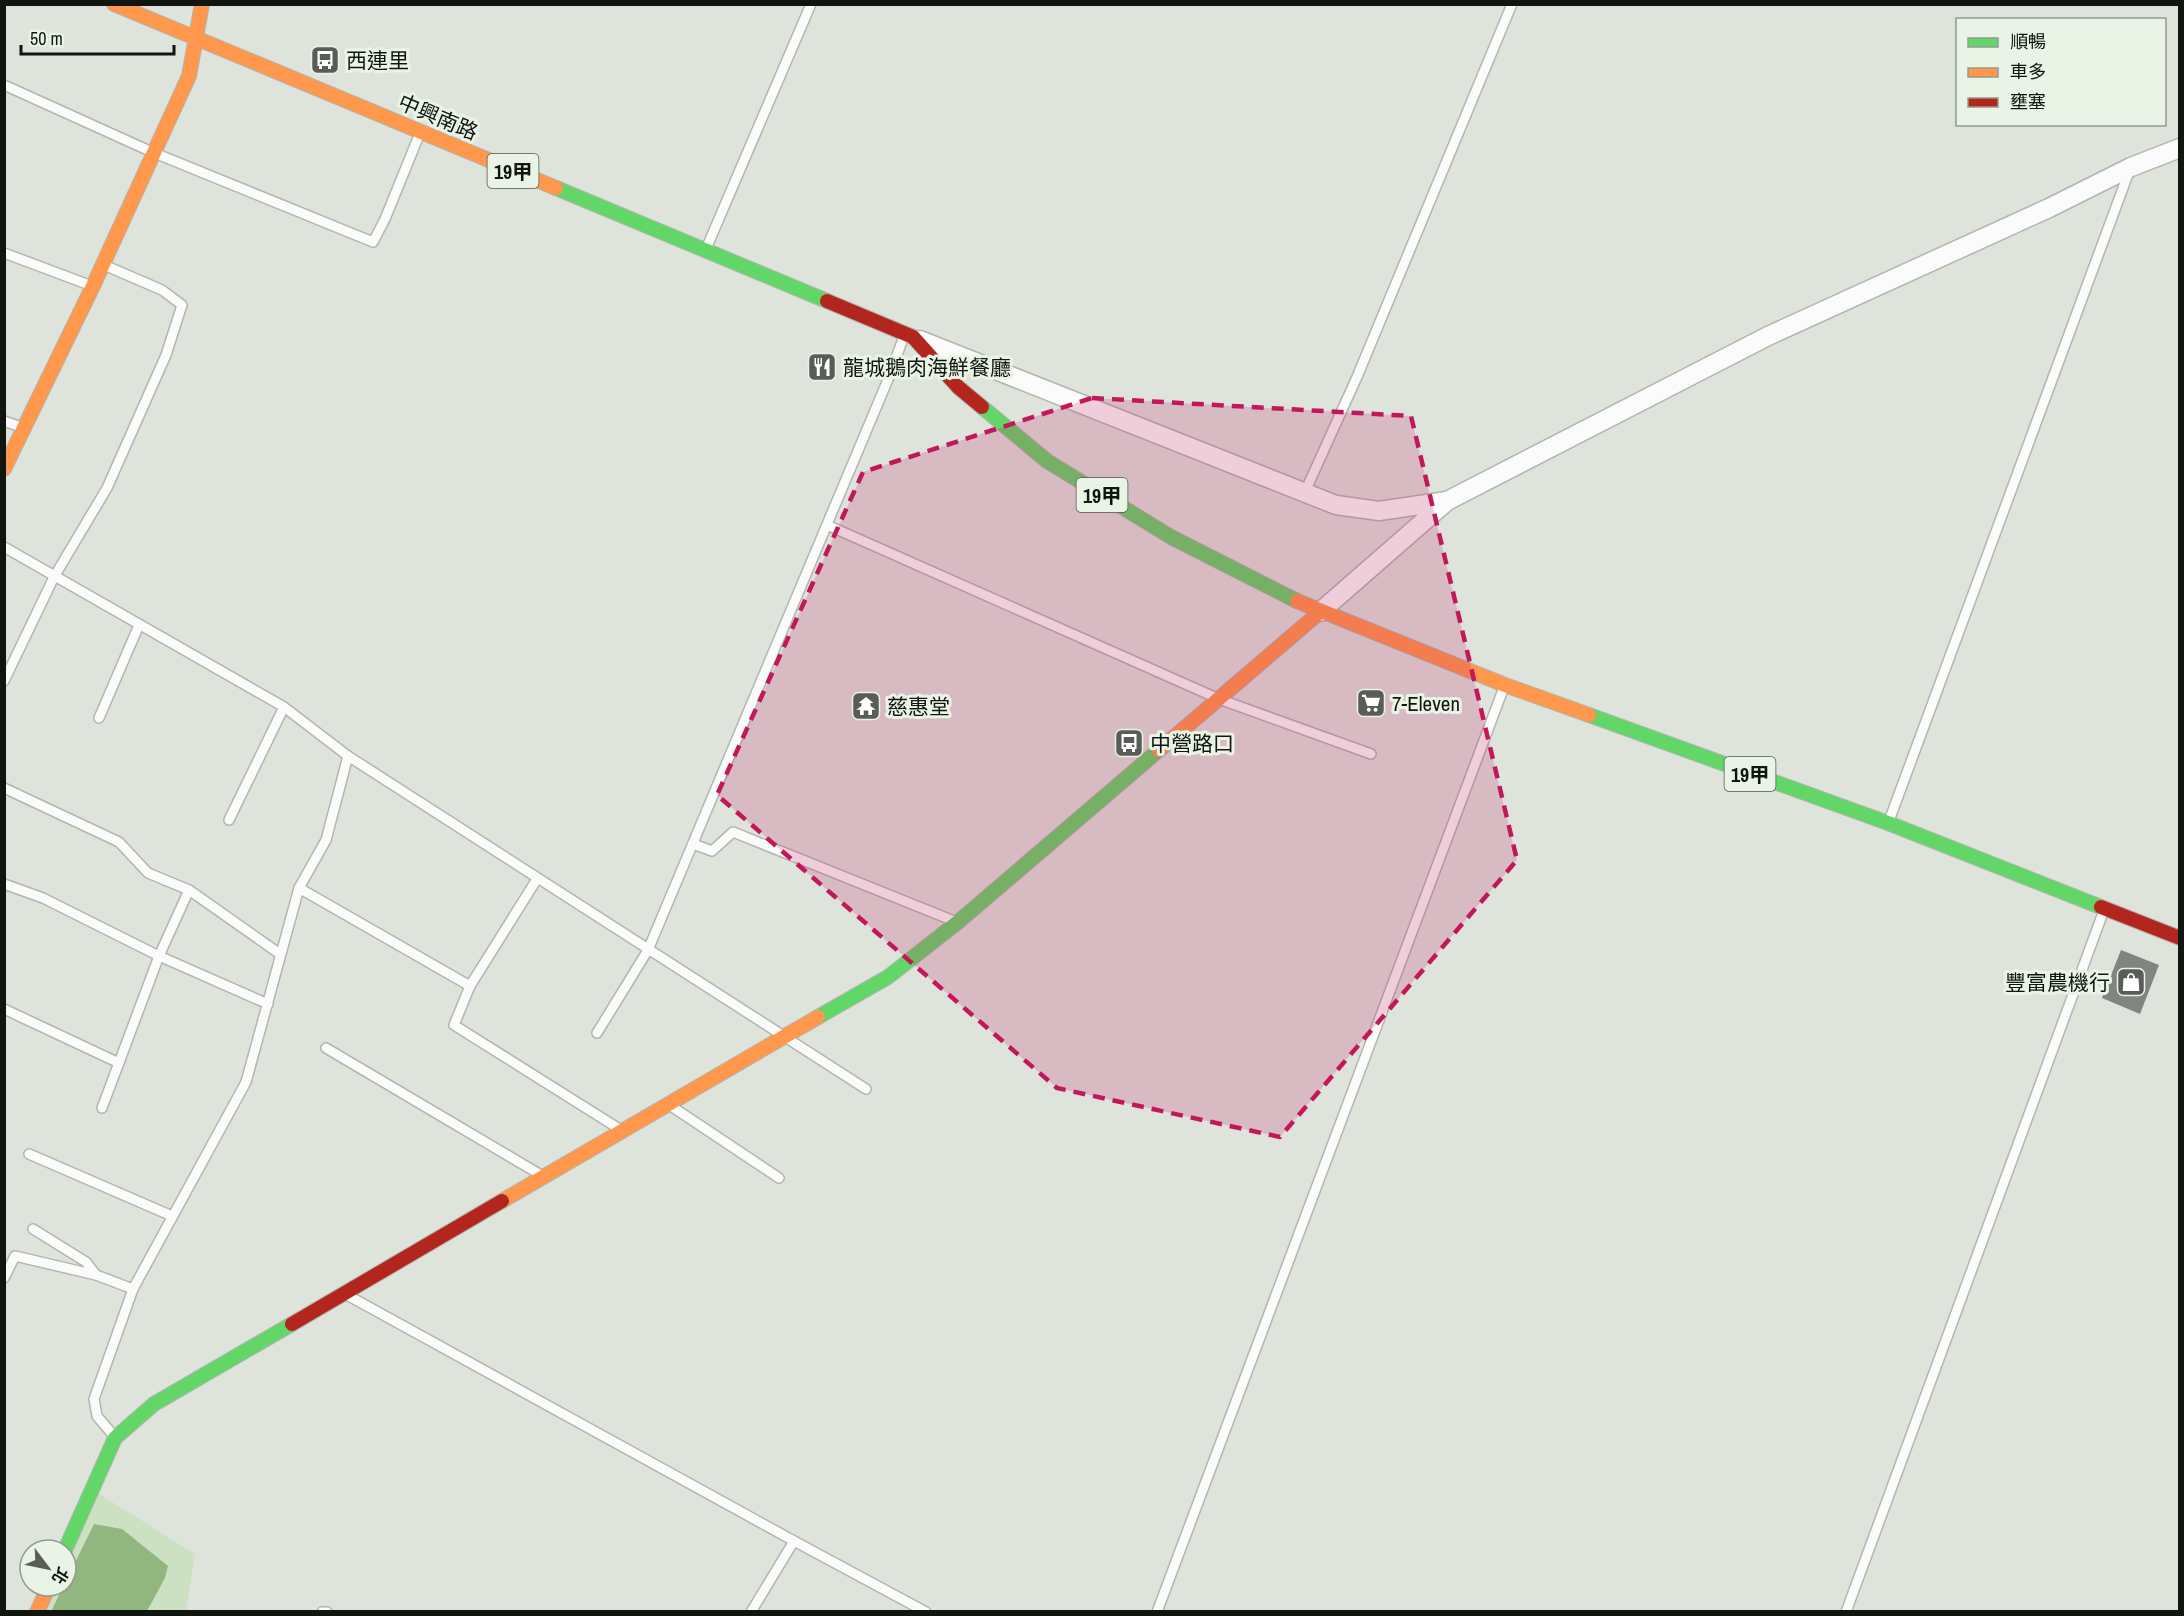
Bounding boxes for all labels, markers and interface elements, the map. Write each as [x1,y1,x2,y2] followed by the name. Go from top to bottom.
[21,18,174,56] scale bar
[1956,18,2166,126] legend
[30,26,63,51] text: 50 m
[2010,29,2046,54] text: 順暢
[309,44,341,76] bus stop icon: 西連里
[346,46,409,75] place label: 西連里
[2010,59,2046,84] text: 車多
[394,87,482,147] street label: 中興南路
[2010,89,2046,114] text: 壅塞
[488,154,538,188] road number: 19甲
[806,351,838,383] restaurant icon: 龍城鵝肉海鮮餐廳
[843,353,1011,382] place label: 龍城鵝肉海鮮餐廳
[1076,478,1128,512] road number: 19甲
[1355,687,1387,719] supermarket icon: 7-Eleven
[1392,689,1460,718] place label: 7-Eleven
[850,690,882,722] temple icon: 慈惠堂
[887,692,950,721] place label: 慈惠堂
[1113,727,1145,759] bus stop icon: 中營路口
[1150,729,1234,758] place label: 中營路口
[1724,757,1776,791] road number: 19甲
[2115,966,2147,998] shop icon: 豐富農機行
[2005,968,2110,997] place label: 豐富農機行
[18,1538,78,1598] north arrow
[47,1563,74,1589] text: 北

